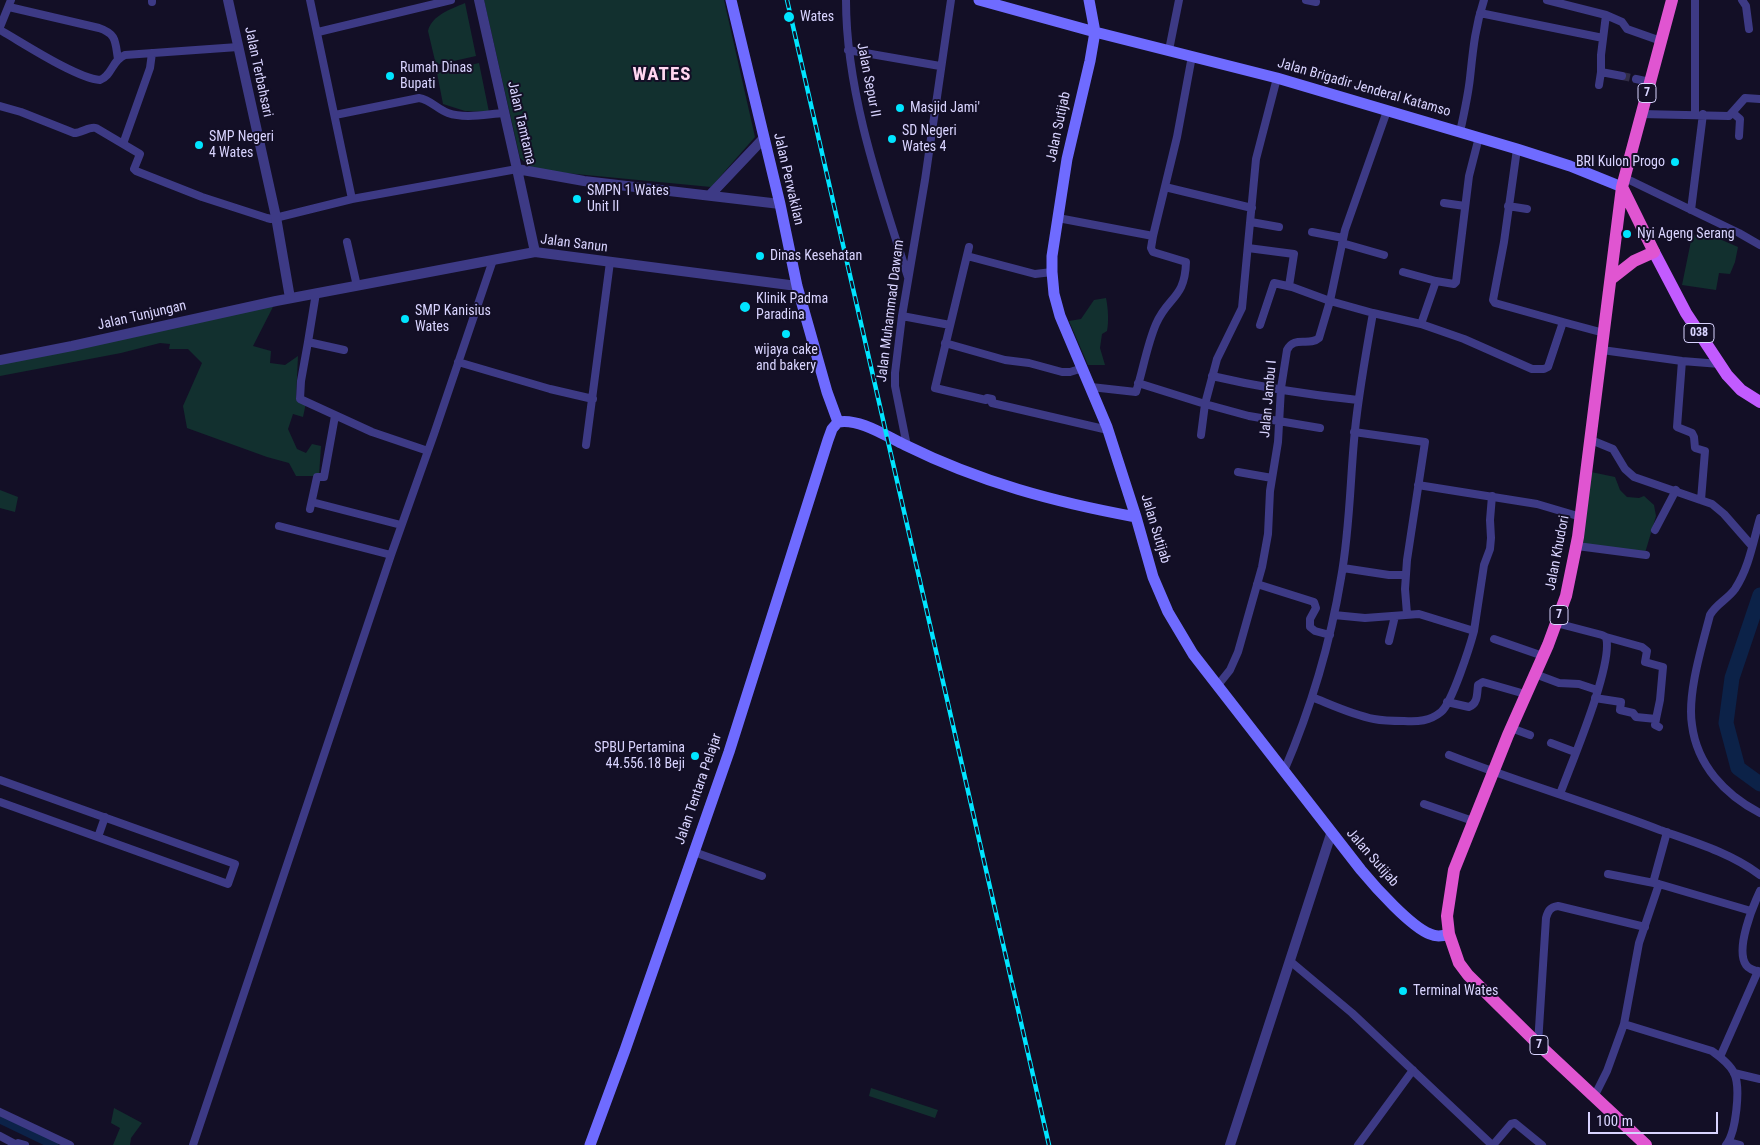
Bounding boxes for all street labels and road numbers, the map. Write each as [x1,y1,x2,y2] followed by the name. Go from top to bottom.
[240,25,276,119] street label: Jalan Terbahsari
[853,41,883,119] street label: Jalan Sepur II
[1275,55,1453,121] street label: Jalan Brigadir Jenderal Katamso
[503,80,539,166] street label: Jalan Tamtama
[1638,84,1656,102] road number: 7
[1043,90,1075,164] street label: Jalan Sutijab
[769,131,807,227] street label: Jalan Perwakilan
[539,232,609,256] street label: Jalan Sanun
[874,239,908,383] street label: Jalan Muhammad Dawam
[96,298,188,334] street label: Jalan Tunjungan
[1684,323,1714,342] road number: 038
[1257,360,1281,438] street label: Jalan Jambu I
[1137,492,1173,566] street label: Jalan Sutijab
[1543,514,1573,592] street label: Jalan Khudori
[1550,606,1568,624] road number: 7
[672,731,726,847] street label: Jalan Tentara Pelajar
[1342,826,1402,890] street label: Jalan Sutijab
[1530,1036,1548,1054] road number: 7

